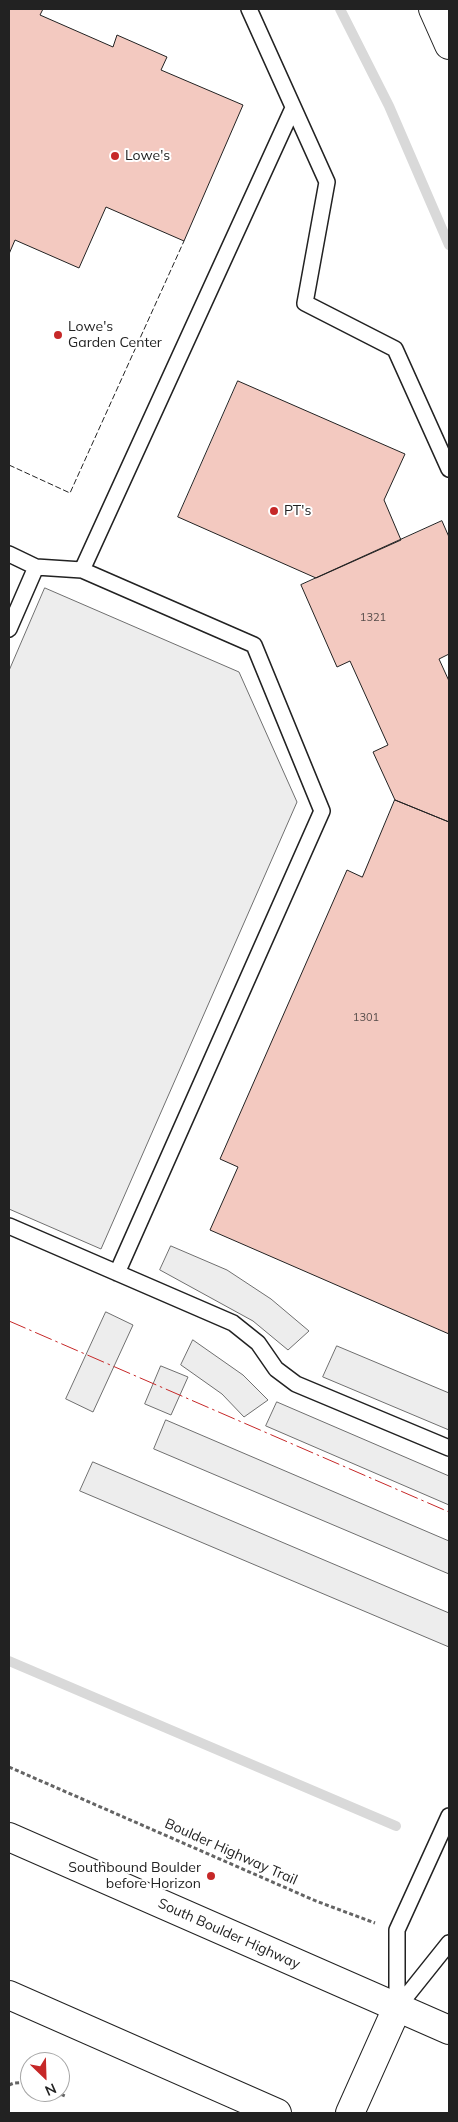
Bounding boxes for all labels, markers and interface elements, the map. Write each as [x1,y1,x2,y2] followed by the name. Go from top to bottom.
[125,148,170,164] place label: Lowe's
[109,150,121,162] marker: Lowe's
[68,319,162,352] place label: Lowe's Garden Center
[52,329,64,341] marker: Lowe's Garden Center
[284,503,311,519] place label: PT's
[268,505,280,517] marker: PT's
[360,611,386,625] house number: 1321
[353,1011,379,1025] house number: 1301
[162,1815,300,1889] street label: Boulder Highway Trail
[68,1860,201,1892] place label: Southbound Boulder before Horizon
[205,1870,217,1882] marker: Southbound Boulder before Horizon
[155,1895,303,1973] street label: South Boulder Highway
[20,2052,70,2102] north arrow
[42,2079,59,2100] text: N

